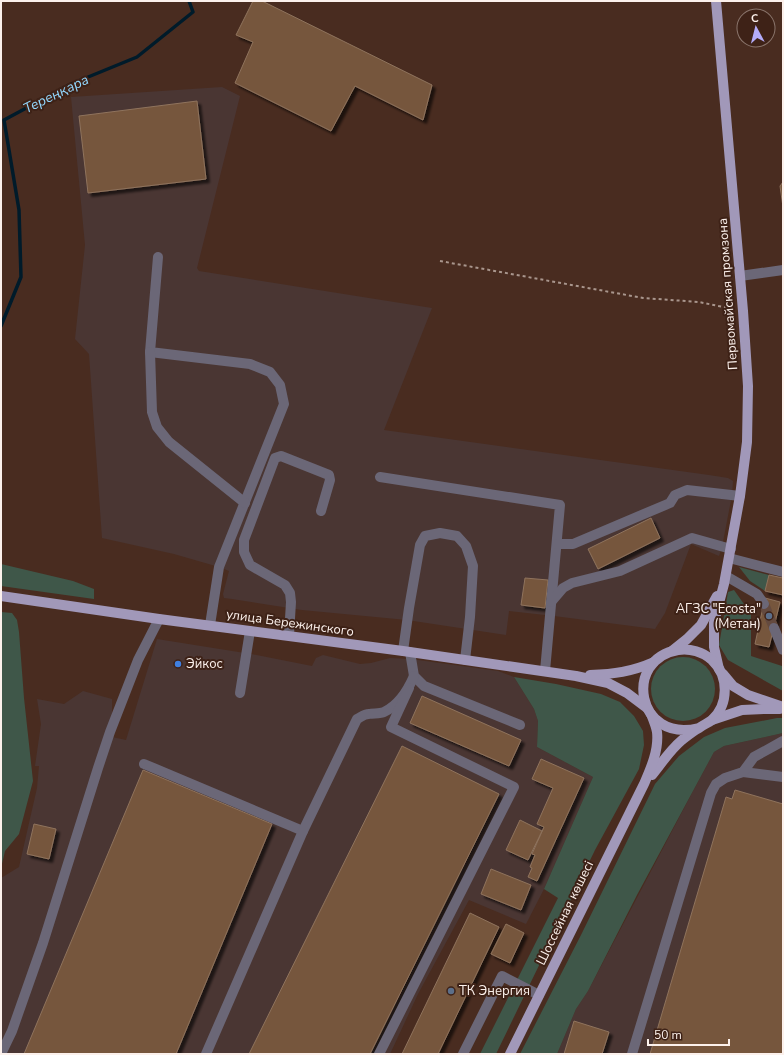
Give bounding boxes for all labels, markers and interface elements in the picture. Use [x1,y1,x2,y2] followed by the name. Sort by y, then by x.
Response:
[736,8,776,48] north arrow
[750,11,760,26] text: С
[20,70,92,118] water label: Тереңқара
[714,217,742,371] street label: Первомайская промзона
[676,600,761,633] place label: АГЗС "Ecosta" (Метан)
[225,605,355,641] street label: улица Бережинского
[764,611,774,621] marker: АГЗС "Ecosta" (Метан)
[186,655,223,673] place label: Эйкос
[173,659,183,669] marker: Эйкос
[532,858,598,968] street label: Шоссейная көшесі
[459,982,530,1000] place label: ТК Энергия
[446,986,456,996] marker: ТК Энергия
[648,1021,729,1047] scale bar
[654,1027,682,1043] text: 50 m

